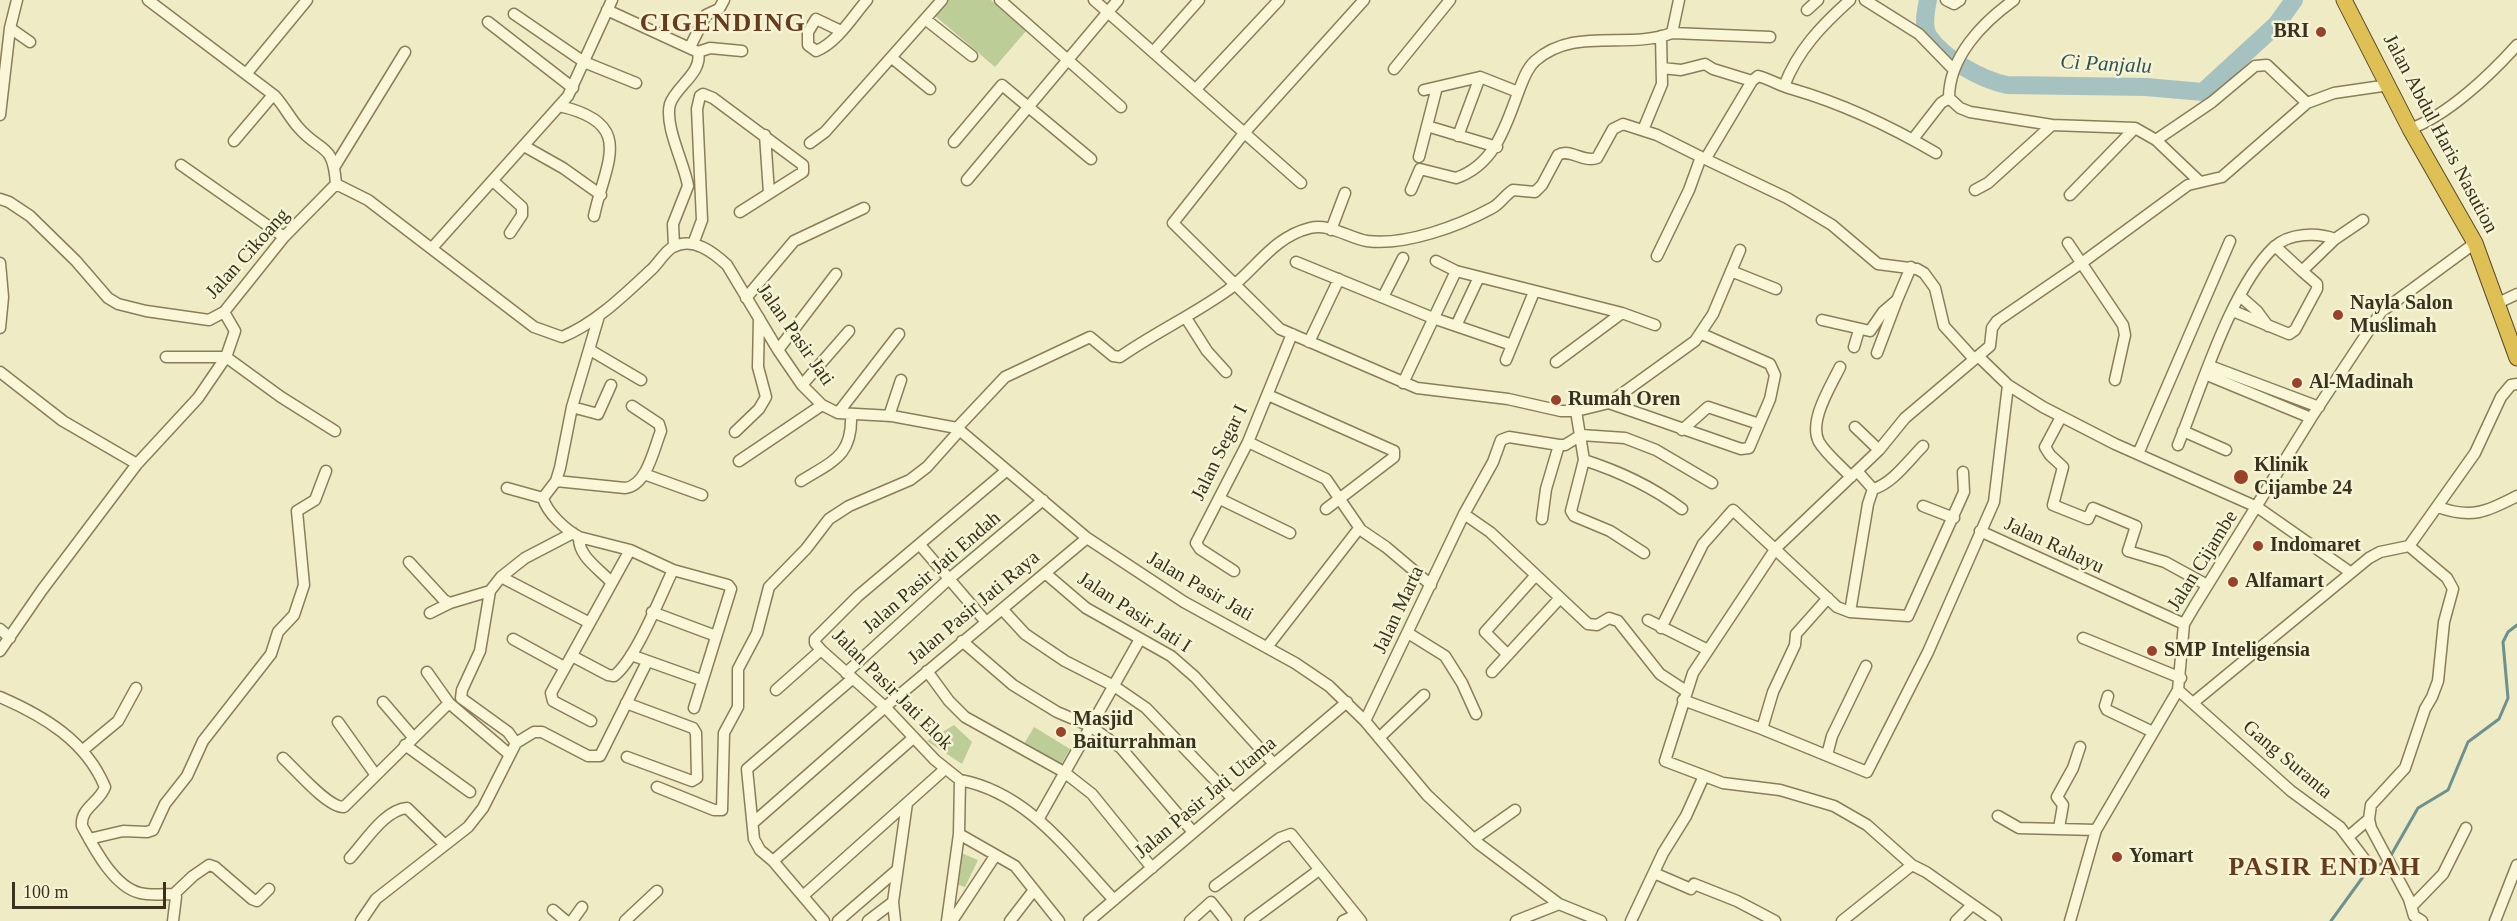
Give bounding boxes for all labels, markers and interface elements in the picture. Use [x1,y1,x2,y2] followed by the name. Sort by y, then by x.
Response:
[640,8,806,40] district label: CIGENDING
[2273,20,2309,44] place label: BRI
[2314,25,2328,39] marker: BRI
[2377,31,2503,237] street label: Jalan Abdul Haris Nasution
[2060,50,2152,80] water label: Ci Panjalu
[201,204,295,304] street label: Jalan Cikoang
[751,279,839,391] street label: Jalan Pasir Jati
[2350,292,2453,339] place label: Nayla Salon Muslimah
[2331,308,2345,322] marker: Nayla Salon Muslimah
[2309,371,2413,395] place label: Al-Madinah
[2290,376,2304,390] marker: Al-Madinah
[1568,388,1680,412] place label: Rumah Oren
[1549,393,1563,407] marker: Rumah Oren
[1187,401,1253,505] street label: Jalan Segar I
[2254,454,2352,501] place label: Klinik Cijambe 24
[2232,468,2250,486] marker: Klinik Cijambe 24
[2163,506,2243,616] street label: Jalan Cijambe
[858,507,1006,639] street label: Jalan Pasir Jati Endah
[2000,512,2108,580] street label: Jalan Rahayu
[2270,534,2361,558] place label: Indomaret
[2251,539,2265,553] marker: Indomaret
[903,546,1045,670] street label: Jalan Pasir Jati Raya
[1143,547,1257,627] street label: Jalan Pasir Jati
[1368,562,1430,658] street label: Jalan Marta
[1073,567,1195,659] street label: Jalan Pasir Jati I
[2245,570,2324,594] place label: Alfamart
[2226,575,2240,589] marker: Alfamart
[826,624,958,756] street label: Jalan Pasir Jati Elok
[2164,639,2310,663] place label: SMP Inteligensia
[2145,644,2159,658] marker: SMP Inteligensia
[1073,708,1196,755] place label: Masjid Baiturrahman
[2237,716,2337,804] street label: Gang Suranta
[1054,725,1068,739] marker: Masjid Baiturrahman
[1130,732,1282,864] street label: Jalan Pasir Jati Utama
[2129,845,2193,869] place label: Yomart
[2110,850,2124,864] marker: Yomart
[2229,852,2421,884] district label: PASIR ENDAH
[15,870,170,908] scale bar
[23,882,69,902] text: 100 m

